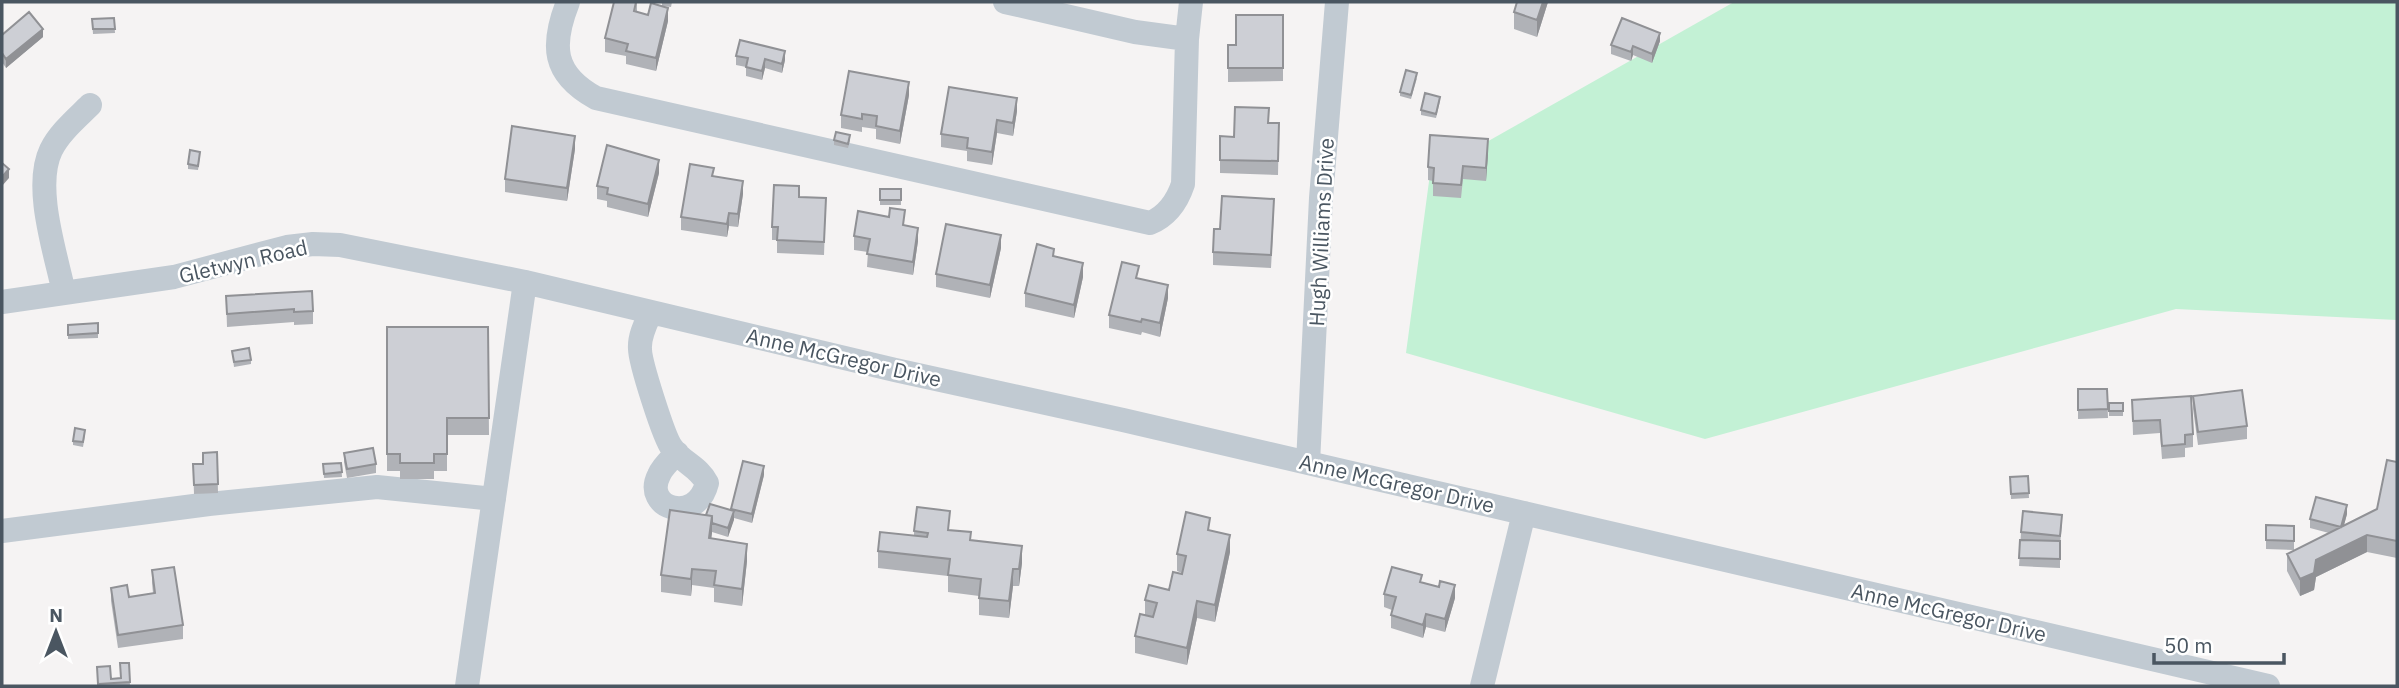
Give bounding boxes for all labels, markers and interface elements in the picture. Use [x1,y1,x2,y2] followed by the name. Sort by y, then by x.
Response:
[1302,137,1340,327] street label: Hugh Williams Drive
[176,233,310,289] street label: Gletwyn Road
[744,321,944,393] street label: Anne McGregor Drive
[1297,447,1497,519] street label: Anne McGregor Drive
[1849,576,2049,648] street label: Anne McGregor Drive
[21,597,91,667] north arrow
[49,603,63,627] text: N
[2154,622,2284,666] scale bar
[2164,631,2213,659] text: 50 m

